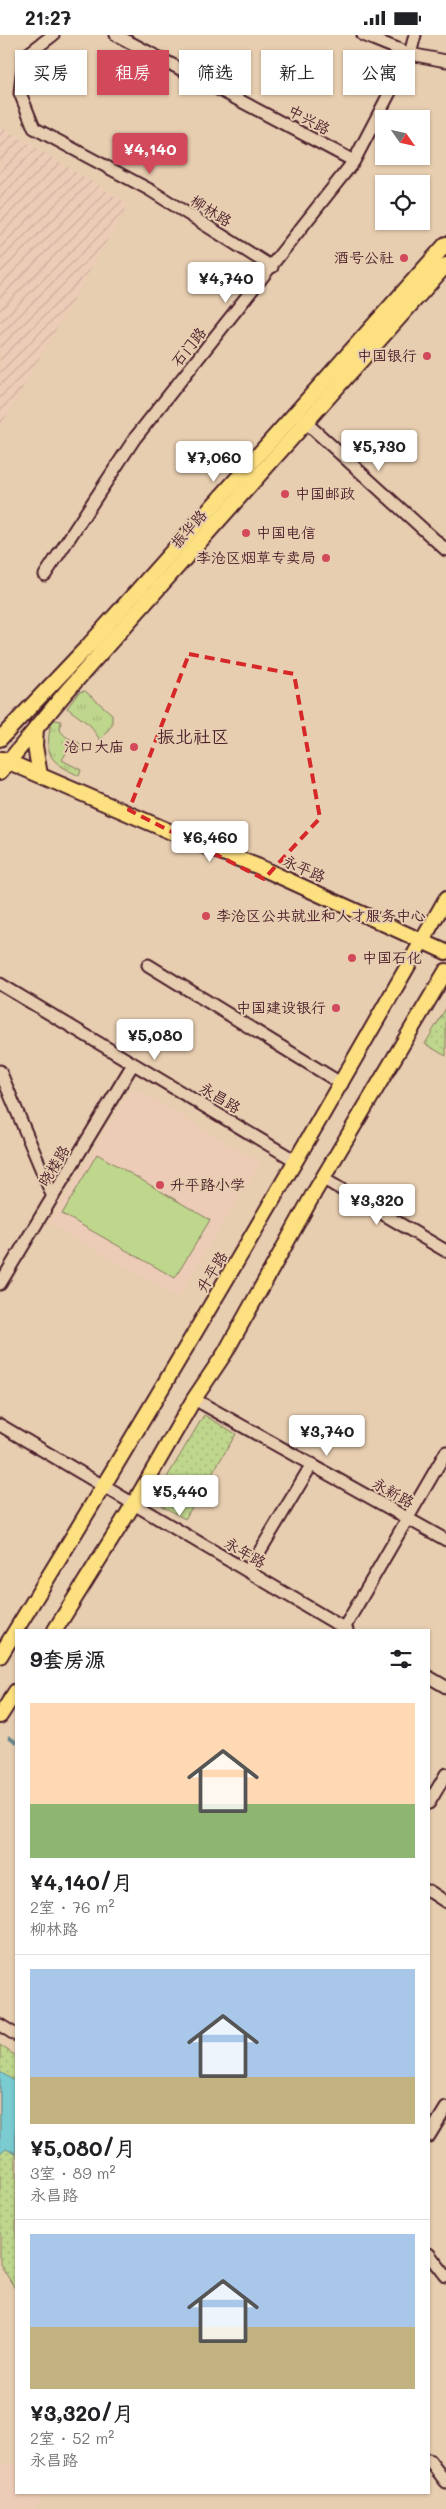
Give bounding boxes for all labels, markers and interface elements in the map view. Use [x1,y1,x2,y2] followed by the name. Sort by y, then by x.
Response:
[25,5,71,30] text: 21:27
[15,50,87,95] chip: 买房
[97,50,169,95] chip: 租房
[179,50,251,95] chip: 筛选
[261,50,333,95] chip: 新上
[343,50,415,95] chip: 公寓
[285,100,334,139] street label: 中兴路
[375,110,430,165] north arrow
[375,110,430,230] map controls
[109,133,191,175] pin: ¥4,140
[123,138,177,159] text: ¥4,140
[375,175,430,230] button: locate
[187,190,236,231] street label: 柳林路
[334,247,394,267] place label: 酒号公社
[398,252,410,264] marker: 酒号公社
[185,261,267,304] pin: ¥4,740
[199,267,253,288] text: ¥4,740
[166,323,210,370] street label: 石门路
[357,345,417,365] place label: 中国银行
[421,350,433,362] marker: 中国银行
[338,429,420,472] pin: ¥5,730
[352,435,406,456] text: ¥5,730
[173,441,255,483] pin: ¥7,060
[187,446,241,467] text: ¥7,060
[295,483,355,503] place label: 中国邮政
[279,488,291,500] marker: 中国邮政
[166,505,211,552] street label: 振华路
[256,522,316,542] place label: 中国电信
[240,527,252,539] marker: 中国电信
[196,547,316,567] place label: 李沧区烟草专卖局
[320,552,332,564] marker: 李沧区烟草专卖局
[157,724,229,748] district label: 振北社区
[64,736,124,756] place label: 沧口大庙
[128,741,140,753] marker: 沧口大庙
[169,821,251,863] pin: ¥6,460
[182,826,238,847] text: ¥6,460
[280,850,329,886] street label: 永平路
[216,905,426,925] place label: 李沧区公共就业和人才服务中心
[200,910,212,922] marker: 李沧区公共就业和人才服务中心
[362,947,422,967] place label: 中国石化
[346,952,358,964] marker: 中国石化
[236,997,326,1017] place label: 中国建设银行
[330,1002,342,1014] marker: 中国建设银行
[114,1019,196,1061] pin: ¥5,080
[127,1024,183,1045] text: ¥5,080
[196,1077,245,1117] street label: 永昌路
[33,1141,73,1190] street label: 晓楼路
[170,1174,245,1194] place label: 升平路小学
[154,1179,166,1191] marker: 升平路小学
[336,1183,418,1226] pin: ¥3,320
[350,1189,404,1210] text: ¥3,320
[191,1247,231,1296] street label: 升平路
[286,1415,368,1457] pin: ¥3,740
[300,1420,354,1441] text: ¥3,740
[369,1472,418,1512] street label: 永新路
[139,1475,221,1517] pin: ¥5,440
[152,1480,208,1501] text: ¥5,440
[221,1532,270,1572] street label: 永年路
[30,1645,106,1672] text: 9套房源
[387,1645,415,1673] icon: filters
[178,1736,268,1826] icon: home
[30,1868,133,1895] text: ¥4,140/月
[30,1896,115,1917] text: 2室 · 76 m²
[30,1918,78,1939] text: 柳林路
[178,2001,268,2091] icon: home
[30,2134,136,2161] text: ¥5,080/月
[30,2162,116,2183] text: 3室 · 89 m²
[30,2184,78,2205] text: 永昌路
[178,2266,268,2356] icon: home
[30,2399,134,2426] text: ¥3,320/月
[30,2427,114,2448] text: 2室 · 52 m²
[30,2449,78,2470] text: 永昌路

